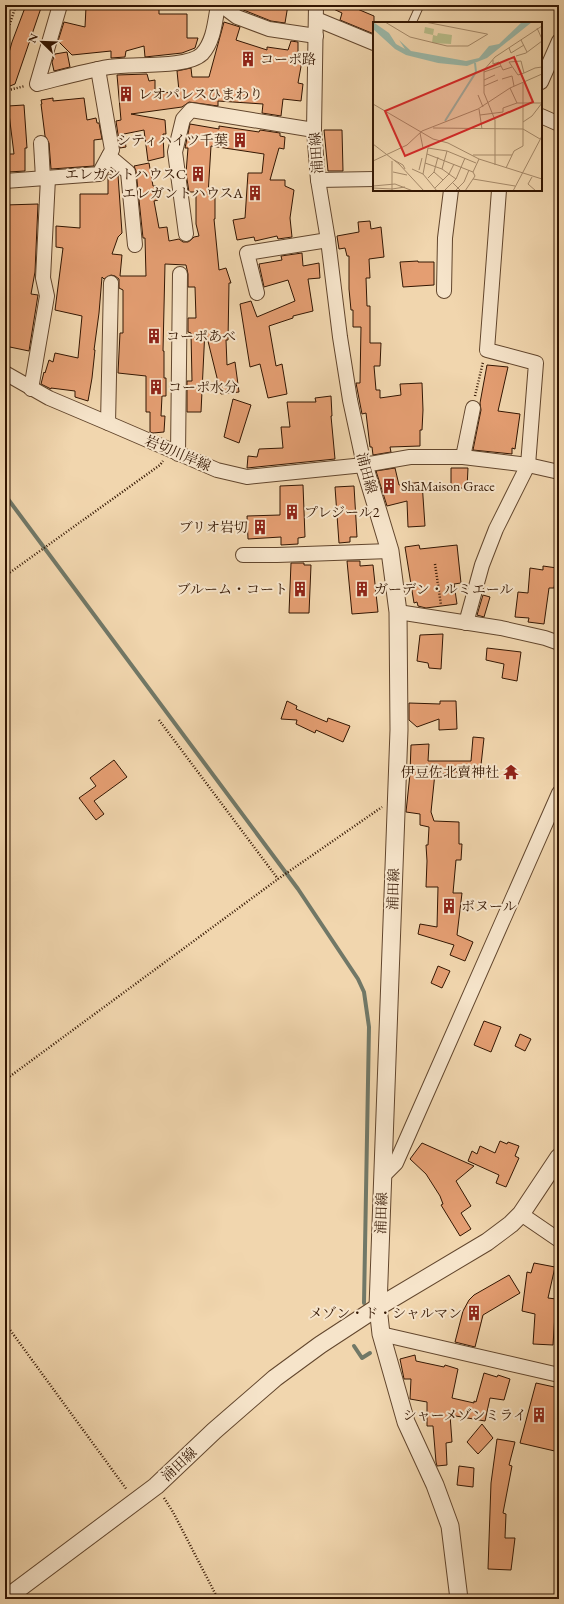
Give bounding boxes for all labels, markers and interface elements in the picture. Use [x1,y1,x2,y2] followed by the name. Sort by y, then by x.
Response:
[22,22,62,62] north arrow
[373,22,542,191] inset map
[25,31,41,45] text: N
[239,50,257,68] building icon: コーポ路
[260,50,316,68] place label: コーポ路
[117,85,135,103] building icon: レオパレスひまわり
[138,85,263,103] place label: レオパレスひまわり
[117,131,228,149] place label: シティハイツ千葉
[231,131,249,149] building icon: シティハイツ千葉
[306,131,326,175] street label: 浦田線
[65,165,186,183] place label: エレガントハウスC
[189,165,207,183] building icon: エレガントハウスC
[122,184,243,202] place label: エレガントハウスA
[246,184,264,202] building icon: エレガントハウスA
[145,327,163,345] building icon: コーポあべ
[166,327,236,345] place label: コーポあべ
[147,378,165,396] building icon: コーポ水分
[168,378,238,396] place label: コーポ水分
[142,431,214,475] street label: 岩切川岸線
[353,450,381,496] street label: 浦田線
[380,477,398,495] building icon: ShaMaison Grace
[401,477,495,495] place label: ShaMaison Grace
[283,503,301,521] building icon: プレジール2
[304,503,380,521] place label: プレジール2
[179,518,248,536] place label: ブリオ岩切
[251,518,269,536] building icon: ブリオ岩切
[177,580,288,598] place label: ブルーム・コート
[291,580,309,598] building icon: ブルーム・コート
[353,580,371,598] building icon: ガーデン・ルミエール
[374,580,513,598] place label: ガーデン・ルミエール
[401,763,499,781] place label: 伊豆佐北賣神社
[502,763,520,781] temple icon: 伊豆佐北賣神社
[383,868,403,910] street label: 浦田線
[440,897,458,915] building icon: ボヌール
[461,897,517,915] place label: ボヌール
[371,1192,391,1234] street label: 浦田線
[309,1304,462,1322] place label: メゾン・ド・シャルマン
[465,1304,483,1322] building icon: メゾン・ド・シャルマン
[403,1406,527,1424] place label: シャーメゾンミライ
[530,1406,548,1424] building icon: シャーメゾンミライ
[158,1443,200,1485] street label: 浦田線

